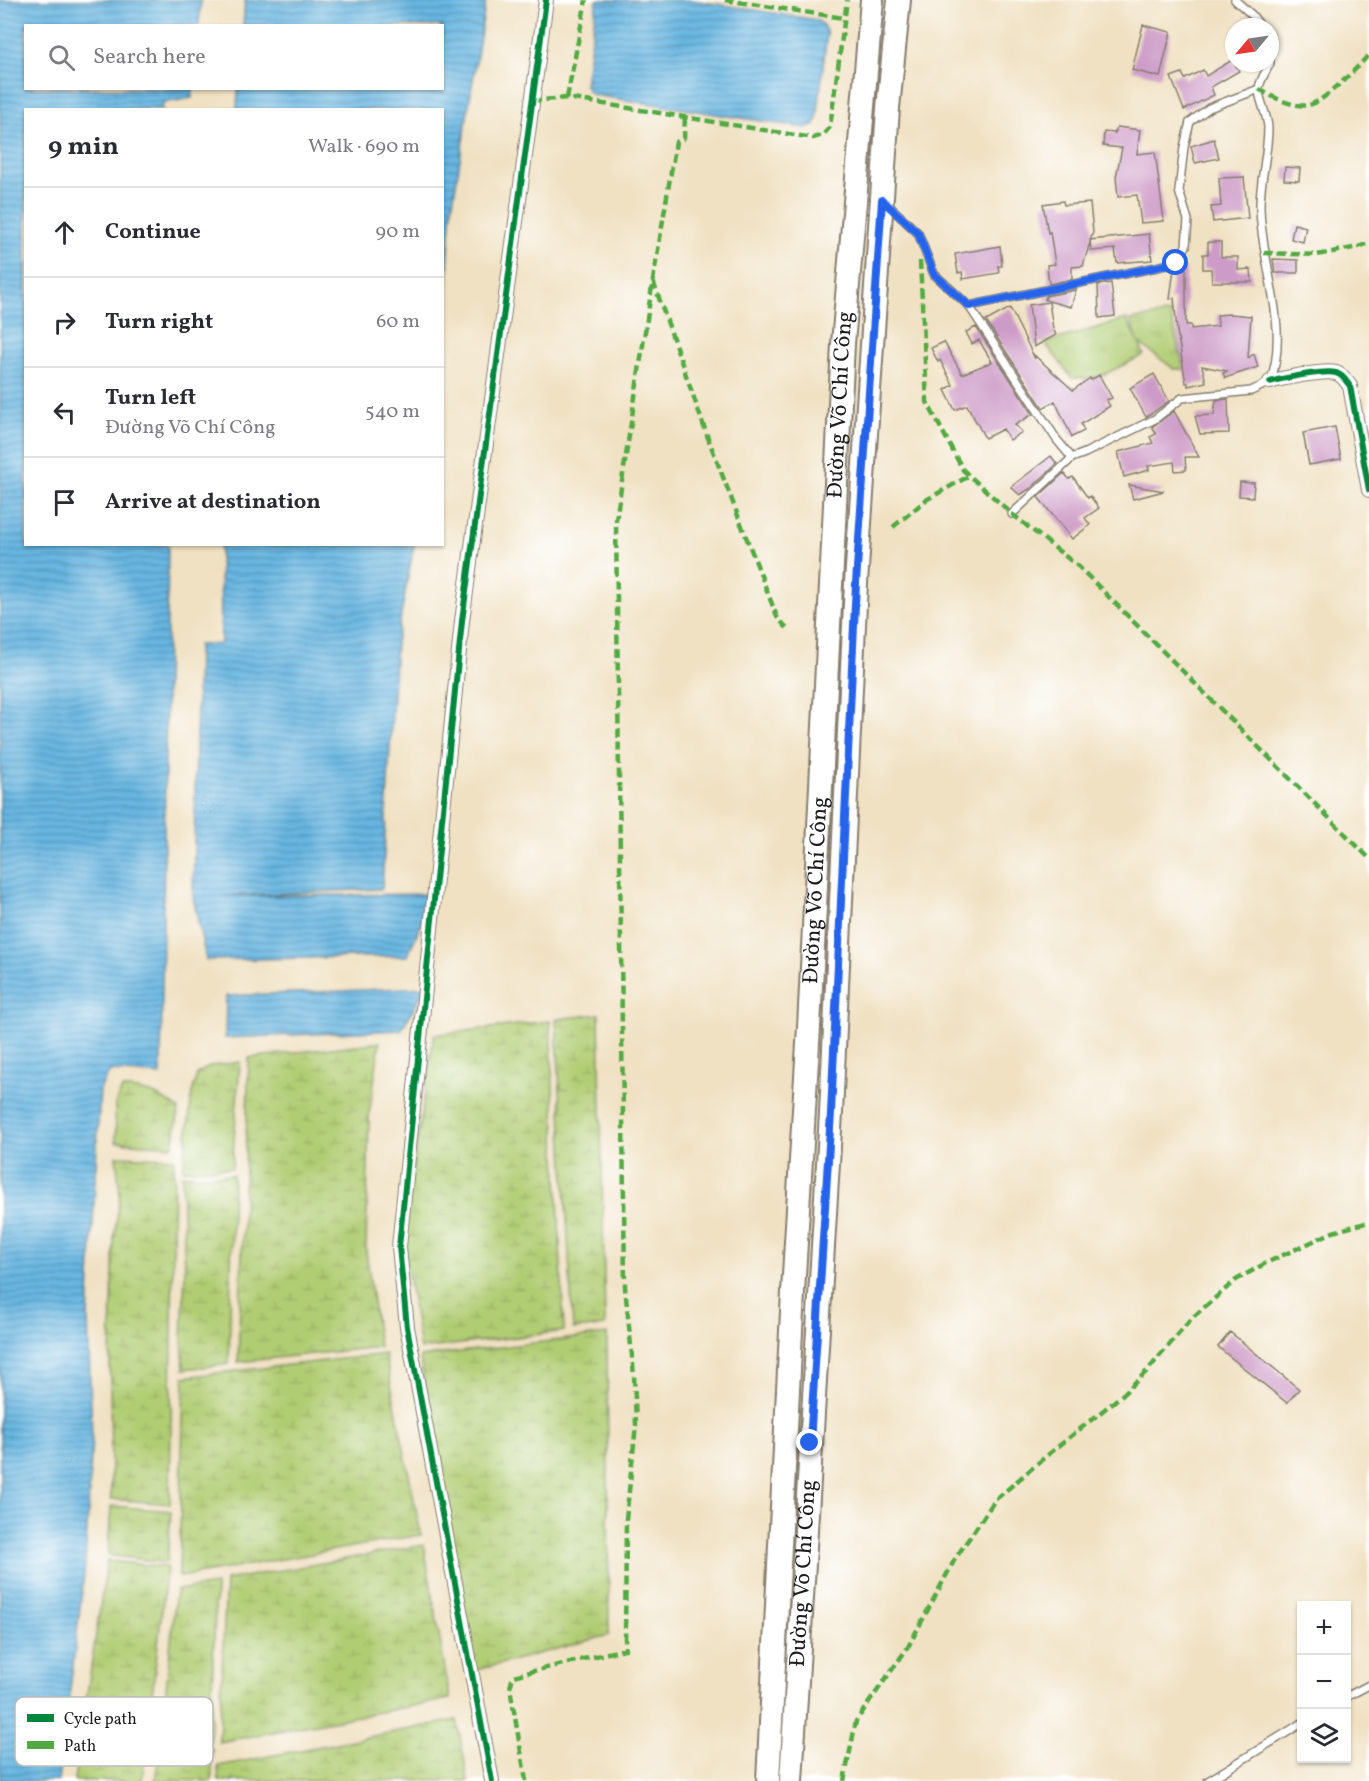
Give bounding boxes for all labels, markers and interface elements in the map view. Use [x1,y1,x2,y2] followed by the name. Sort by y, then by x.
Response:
[1225,18,1279,72] north arrow
[24,24,444,90] search box
[45,41,78,74] icon: search
[93,42,206,73] text: Search here
[48,129,119,165] text: 9 min
[308,133,420,161] text: Walk · 690 m
[48,216,81,249] icon: ahead
[105,217,201,248] text: Continue
[376,218,420,246] text: 90 m
[1162,249,1188,275] route start
[48,306,81,339] icon: right
[105,307,213,338] text: Turn right
[376,308,420,336] text: 60 m
[820,310,861,499] street label: Đường Võ Chí Công
[105,383,196,414] text: Turn left
[48,396,81,429] icon: left
[365,398,420,426] text: 540 m
[105,414,275,442] text: Đường Võ Chí Công
[48,486,81,519] icon: arrive
[105,487,321,518] text: Arrive at destination
[796,796,836,985] street label: Đường Võ Chí Công
[796,1429,822,1455] route end
[782,1479,825,1668] street label: Đường Võ Chí Công
[1297,1601,1351,1763] map controls
[1297,1601,1351,1655] button: +
[1297,1655,1351,1709] button: −
[15,1697,213,1766] legend
[64,1709,137,1731] text: Cycle path
[1297,1709,1351,1763] button: layers
[64,1736,96,1758] text: Path

